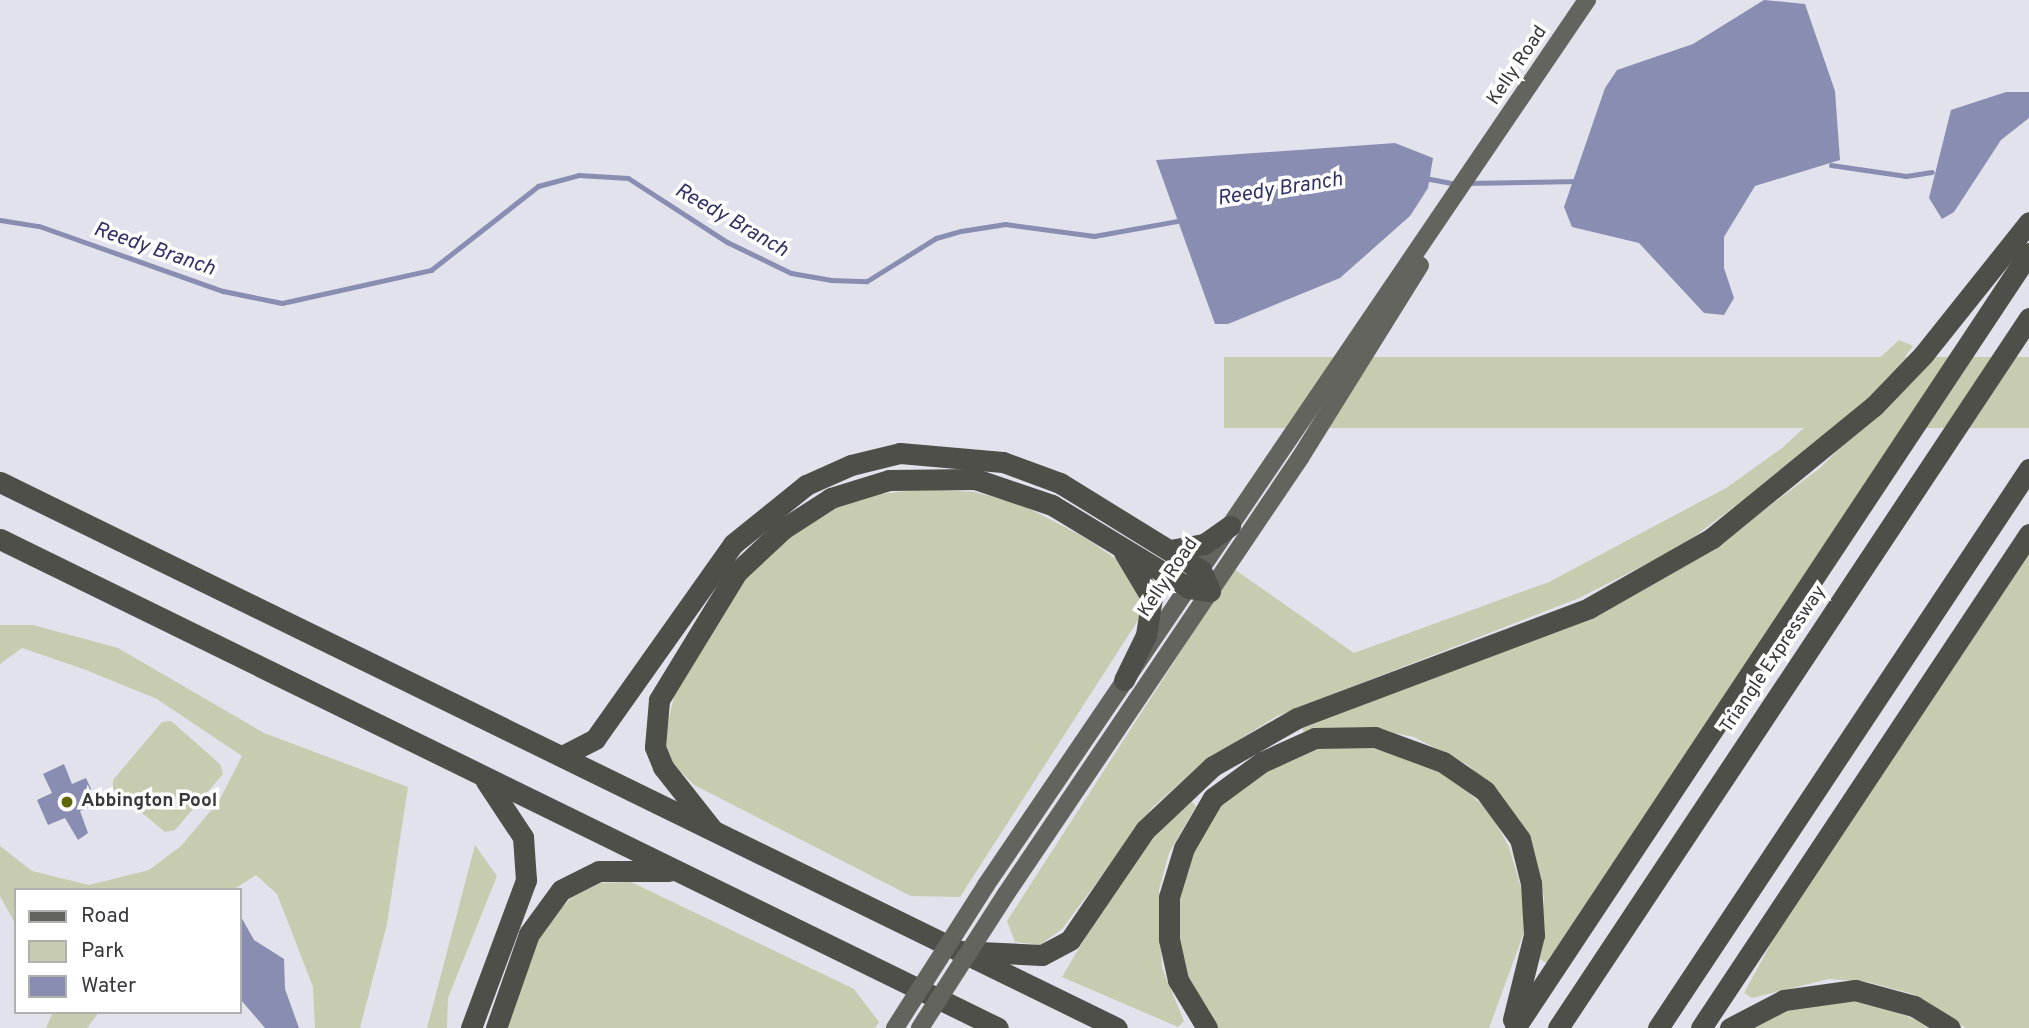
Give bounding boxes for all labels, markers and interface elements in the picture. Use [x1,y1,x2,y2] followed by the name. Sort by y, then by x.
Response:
[1483,22,1553,110] street label: Kelly Road
[1216,168,1344,212] water label: Reedy Branch
[670,178,792,264] water label: Reedy Branch
[90,217,218,283] water label: Reedy Branch
[1134,534,1204,622] street label: Kelly Road
[1716,582,1832,738] street label: Triangle Expressway
[81,791,217,813] place label: Abbington Pool
[59,794,75,810] marker: Abbington Pool
[14,888,242,1014] legend
[81,903,130,930] text: Road
[81,938,124,965] text: Park
[81,973,136,1000] text: Water

